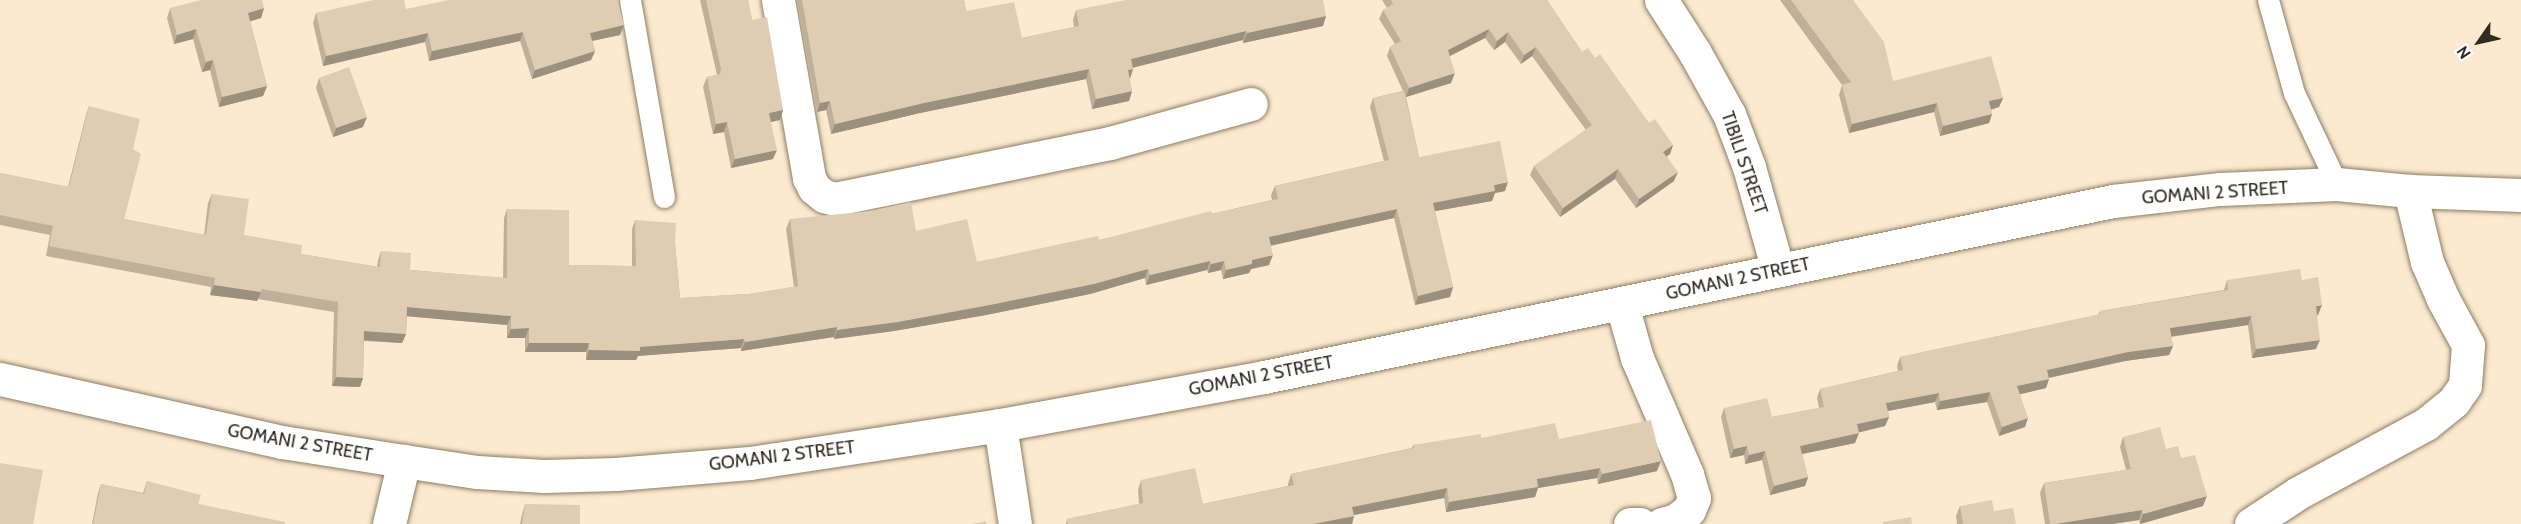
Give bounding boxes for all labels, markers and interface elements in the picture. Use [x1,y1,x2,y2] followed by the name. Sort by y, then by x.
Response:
[2449,12,2509,72] north arrow
[2453,42,2475,62] text: N
[1716,109,1772,217] street label: TIBILI STREET
[2141,177,2289,209] street label: GOMANI 2 STREET
[1664,253,1812,305] street label: GOMANI 2 STREET
[1187,351,1335,401] street label: GOMANI 2 STREET
[226,420,374,466] street label: GOMANI 2 STREET
[708,436,856,476] street label: GOMANI 2 STREET

